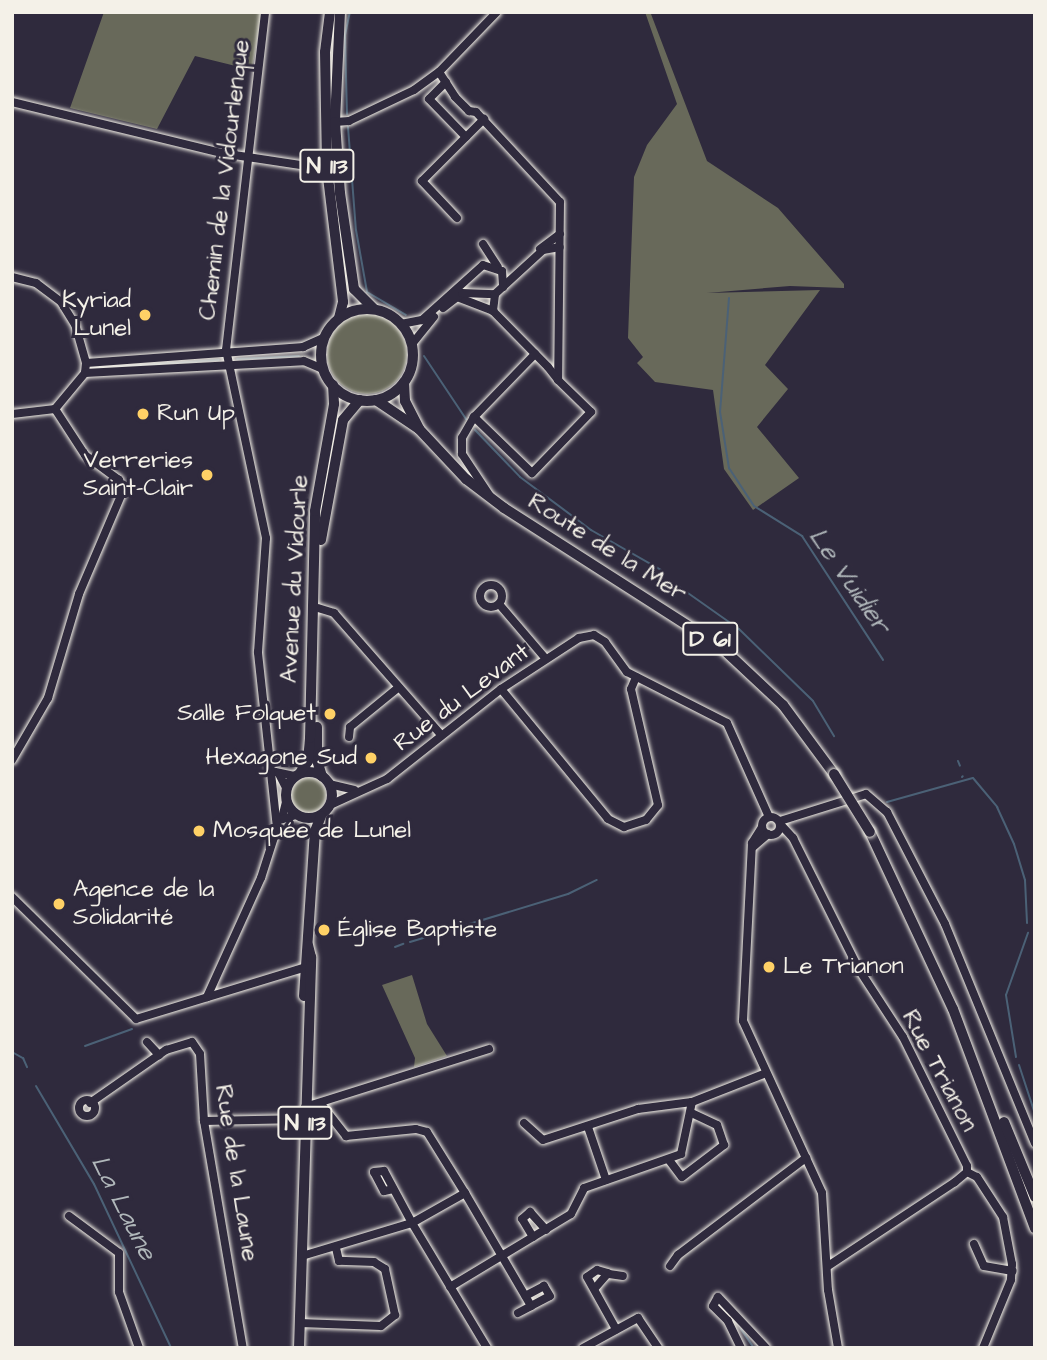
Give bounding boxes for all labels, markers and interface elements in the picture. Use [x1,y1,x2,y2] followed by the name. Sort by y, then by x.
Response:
[193,38,257,322] street label: Chemin de la Vidourlenque
[299,146,355,186] road number: N 113
[62,287,131,343] place label: Kyriad Lunel
[137,307,153,323] marker: Kyriad Lunel
[157,400,235,428] place label: Run Up
[135,406,151,422] marker: Run Up
[83,447,193,503] place label: Verreries Saint-Clair
[199,467,215,483] marker: Verreries Saint-Clair
[275,474,315,684] street label: Avenue du Vidourle
[522,488,692,608] street label: Route de la Mer
[801,522,897,640] water label: Le Vuidier
[682,620,738,659] road number: D 61
[389,638,535,758] street label: Rue du Levant
[177,700,316,728] place label: Salle Folquet
[322,706,338,722] marker: Salle Folquet
[206,744,357,772] place label: Hexagone Sud
[363,750,379,766] marker: Hexagone Sud
[213,817,411,845] place label: Mosquée de Lunel
[191,823,207,839] marker: Mosquée de Lunel
[73,876,214,932] place label: Agence de la Solidarité
[51,896,67,912] marker: Agence de la Solidarité
[338,916,497,944] place label: Église Baptiste
[316,922,332,938] marker: Église Baptiste
[783,953,904,981] place label: Le Trianon
[761,959,777,975] marker: Le Trianon
[895,1005,983,1137] street label: Rue Trianon
[208,1083,264,1263] street label: Rue de la Laune
[277,1104,333,1142] road number: N 113
[83,1151,163,1265] water label: La Laune

